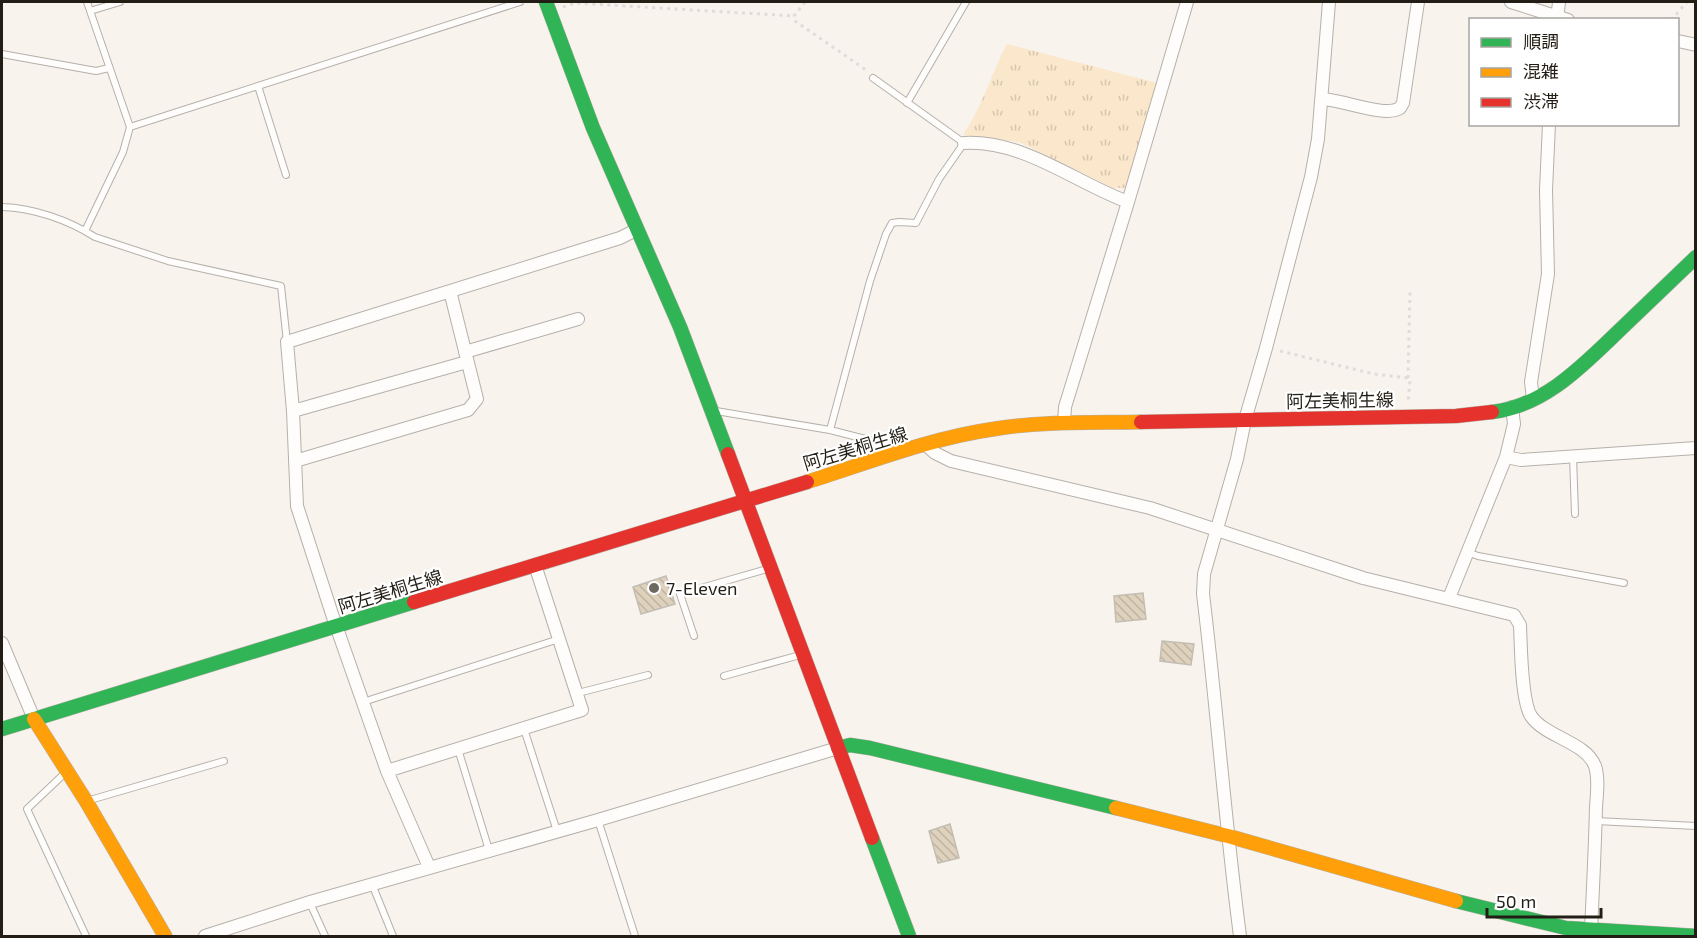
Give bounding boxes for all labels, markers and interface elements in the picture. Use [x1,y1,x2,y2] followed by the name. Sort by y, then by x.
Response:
[1469,18,1679,126] legend
[1523,30,1559,52] text: 順調
[1523,60,1559,82] text: 混雑
[1523,90,1559,112] text: 渋滞
[1286,388,1394,412] street label: 阿左美桐生線
[800,422,910,474] street label: 阿左美桐生線
[335,565,445,617] street label: 阿左美桐生線
[666,577,738,599] place label: 7-Eleven
[647,581,661,595] marker: 7-Eleven
[1487,881,1601,919] scale bar
[1496,890,1536,912] text: 50 m

